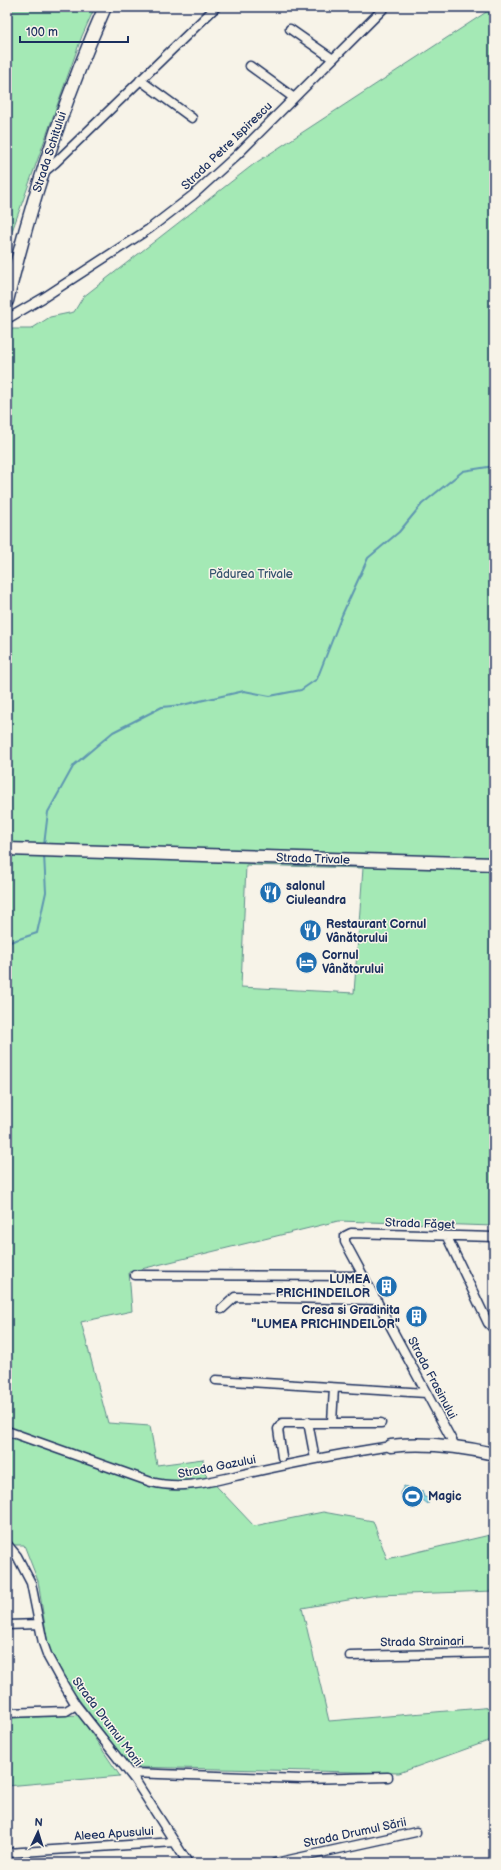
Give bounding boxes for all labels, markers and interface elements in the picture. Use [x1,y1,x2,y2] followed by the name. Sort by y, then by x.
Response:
[20,18,128,44] scale bar
[26,25,58,40] text: 100 m
[178,99,276,193] street label: Strada Petre Ispirescu
[30,110,70,194] street label: Strada Schitului
[209,567,293,582] park label: Pădurea Trivale
[276,850,350,868] street label: Strada Trivale
[286,879,346,908] place label: salonul Ciuleandra
[257,880,283,906] restaurant icon: salonul Ciuleandra
[326,917,426,946] place label: Restaurant Cornul Vânătorului
[297,918,323,944] restaurant icon: Restaurant Cornul Vânătorului
[322,948,384,977] place label: Cornul Vânătorului
[294,949,320,975] hotel icon: Cornul Vânătorului
[385,1215,456,1233] street label: Strada Făget
[276,1272,371,1301] place label: LUMEA PRICHINDEILOR
[373,1273,399,1299] building icon: LUMEA PRICHINDEILOR
[251,1303,400,1332] place label: Cresa si Gradinita "LUMEA PRICHINDEILOR"
[403,1304,429,1330] building icon: Cresa si Gradinita "LUMEA PRICHINDEILOR"
[404,1334,460,1422] street label: Strada Frasinului
[177,1452,257,1482] street label: Strada Gazului
[399,1483,425,1509] sports icon: Magic
[428,1489,462,1504] place label: Magic
[380,1634,464,1650] street label: Strada Strainari
[68,1674,146,1770] street label: Strada Drumul Morii
[18,1812,58,1852] north arrow
[302,1815,408,1851] street label: Strada Drumul Sării
[34,1816,43,1829] text: N
[74,1824,155,1844] street label: Aleea Apusului

